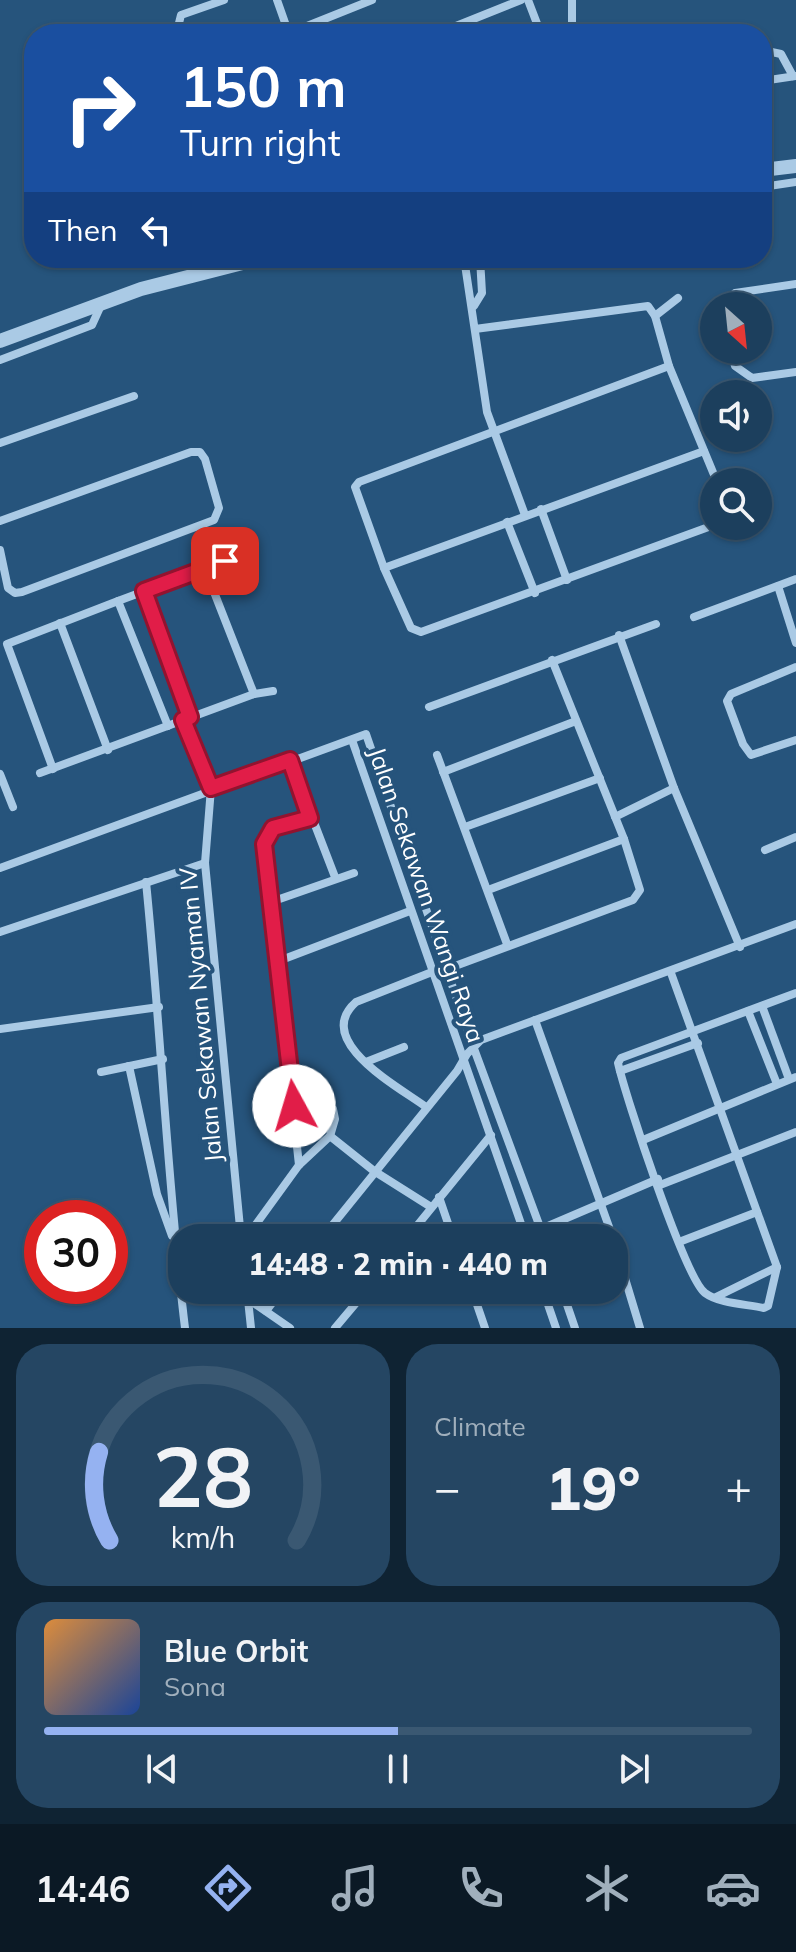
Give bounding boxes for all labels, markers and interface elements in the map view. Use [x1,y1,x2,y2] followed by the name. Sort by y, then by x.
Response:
[180,51,347,121] text: 150 m
[48,56,152,160] icon: right
[180,120,341,165] text: Turn right
[134,208,178,252] icon: left
[48,211,118,249] text: Then
[700,292,772,364] north arrow
[700,292,772,540] map controls
[700,380,772,452] button: sound
[700,468,772,540] button: search
[191,527,259,595] pin
[203,539,247,583] icon: arrive
[362,743,492,1046] street label: Jalan Sekawan Wangi Raya
[172,866,228,1164] street label: Jalan Sekawan Nyaman IV
[252,1064,336,1148] position arrow
[24,1200,128,1304] speed limit sign: 30
[248,1245,548,1283] text: 14:48 · 2 min · 440 m
[434,1410,526,1443] text: Climate
[153,1423,253,1528] text: 28
[545,1450,641,1525] text: 19°
[434,1460,460,1515] text: −
[726,1460,752,1515] text: +
[171,1519,235,1555] text: km/h
[164,1632,308,1670] text: Blue Orbit
[164,1670,226,1703] text: Sona
[140,1747,184,1791] icon: previous
[376,1747,420,1791] icon: pause
[612,1747,656,1791] icon: next
[200,1860,256,1916] icon: directions
[327,1860,383,1916] icon: music
[453,1860,509,1916] icon: phone
[579,1860,635,1916] icon: climate
[705,1860,761,1916] icon: car
[35,1866,130,1911] text: 14:46

